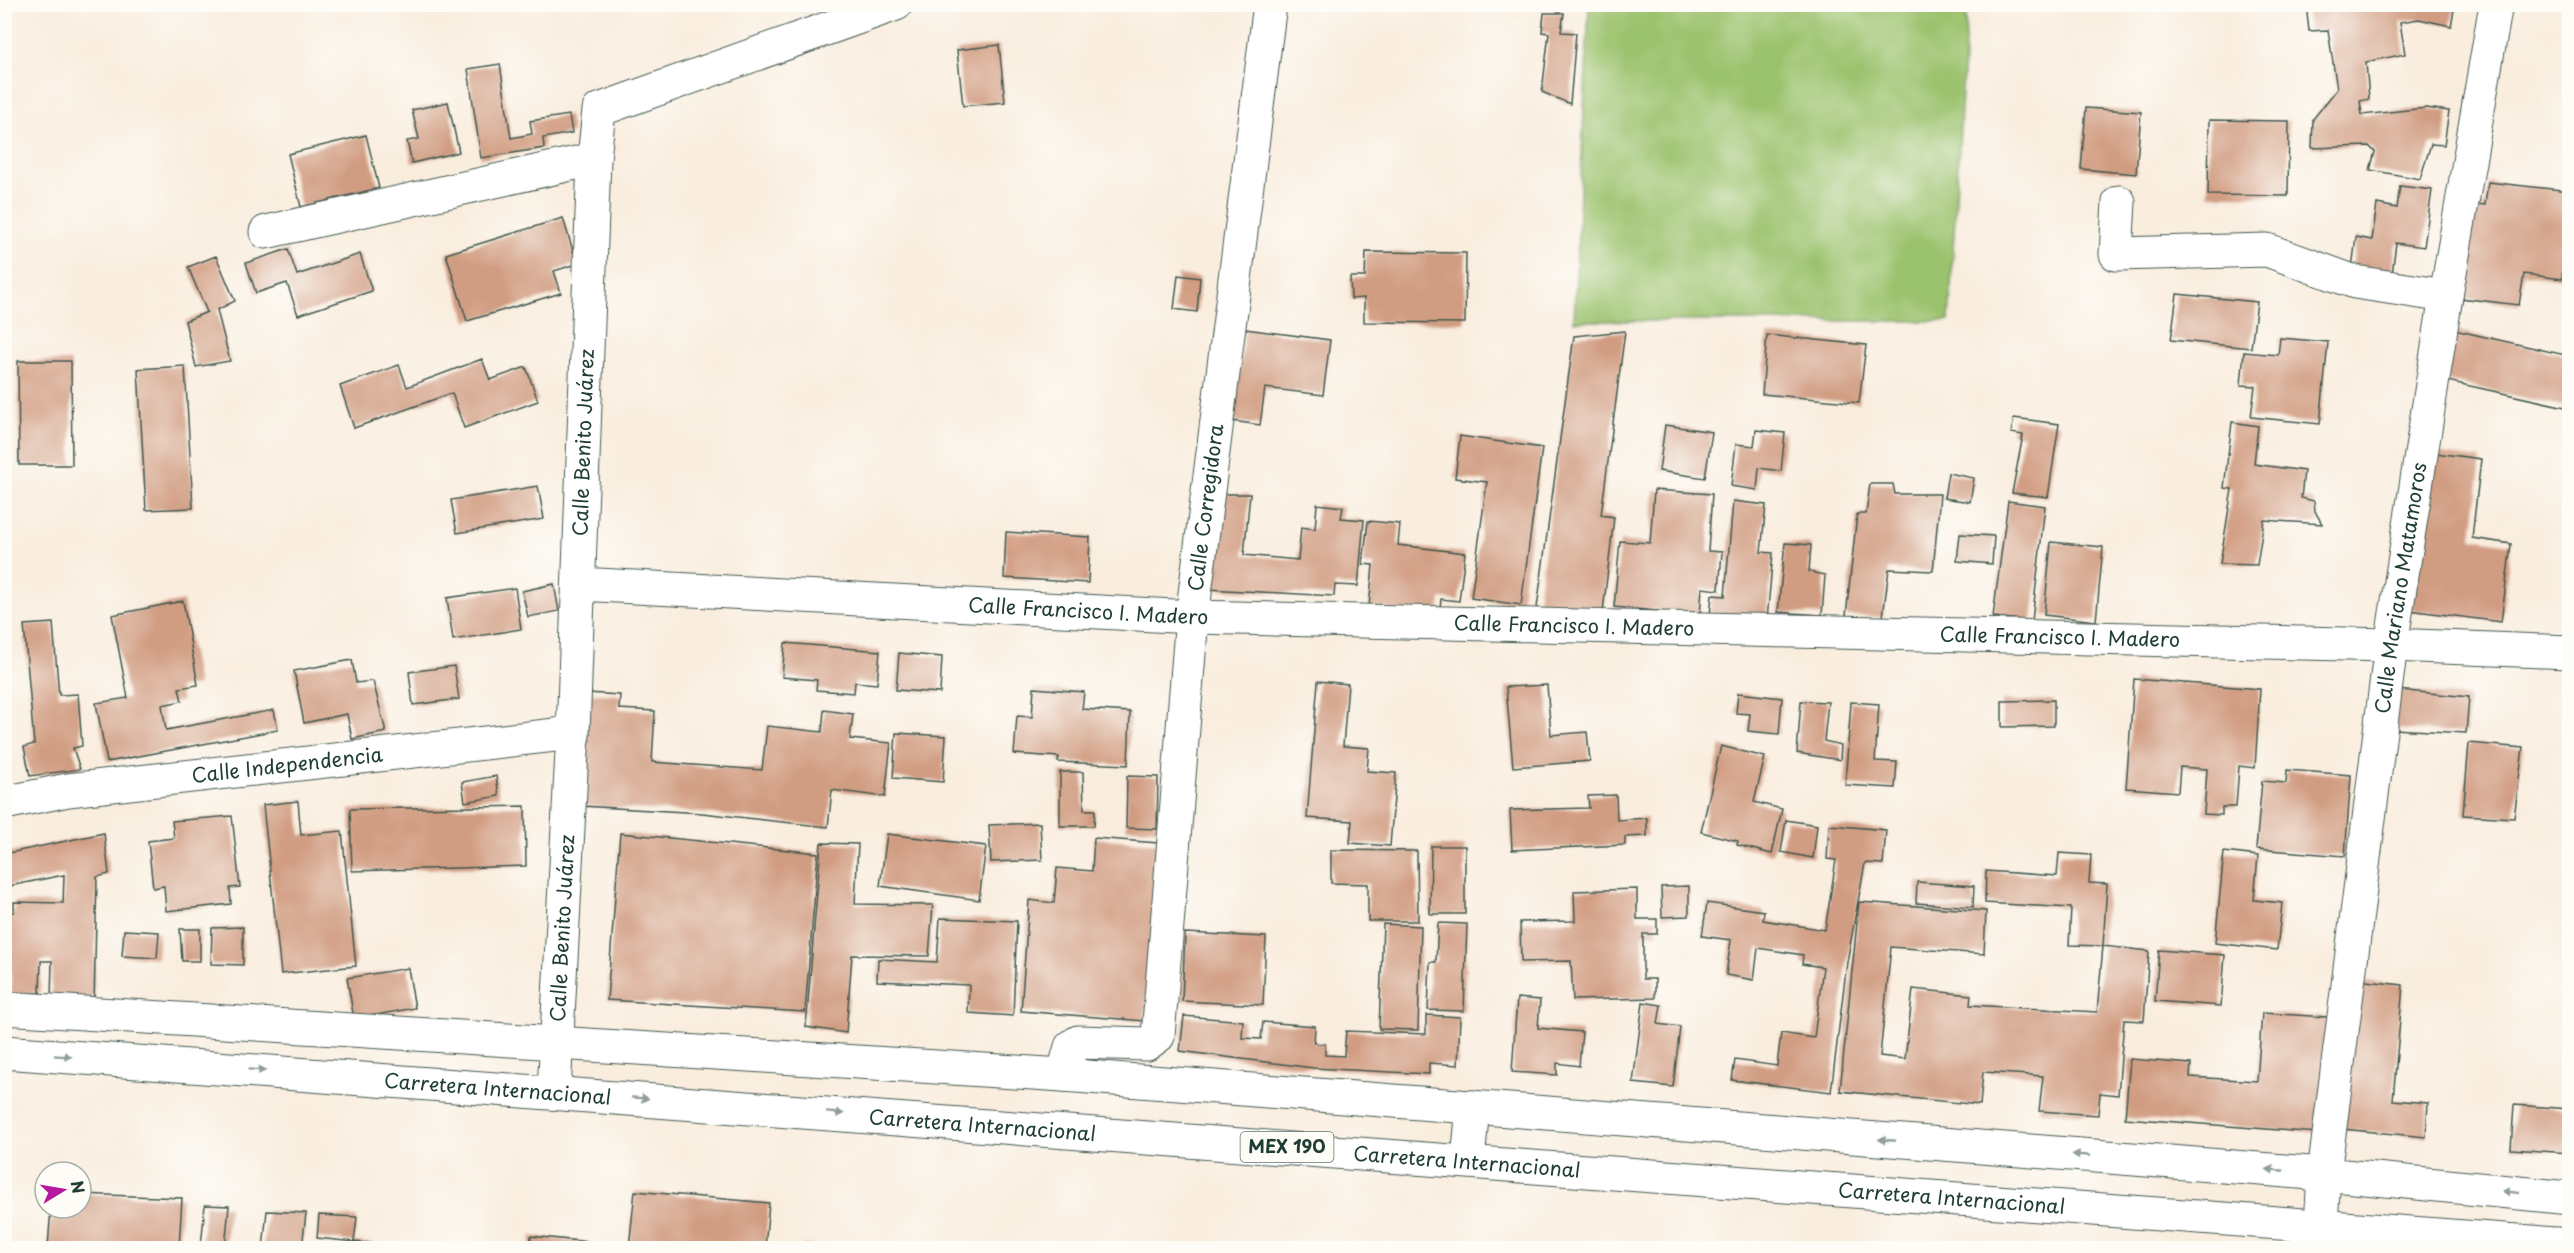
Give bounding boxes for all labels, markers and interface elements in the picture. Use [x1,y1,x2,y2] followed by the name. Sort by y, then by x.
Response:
[564,349,601,537] street label: Calle Benito Juárez
[1179,421,1231,593] street label: Calle Corregidora
[2366,460,2434,715] street label: Calle Mariano Matamoros
[967,589,1209,631] street label: Calle Francisco I. Madero
[1453,607,1695,643] street label: Calle Francisco I. Madero
[1939,618,2180,654] street label: Calle Francisco I. Madero
[190,738,385,790] street label: Calle Independencia
[542,834,582,1023] street label: Calle Benito Juárez
[53,1051,72,1061] one-way arrow
[248,1065,267,1075] one-way arrow
[383,1065,612,1112] street label: Carretera Internacional
[631,1093,650,1103] one-way arrow
[868,1101,1097,1148] street label: Carretera Internacional
[825,1108,844,1118] one-way arrow
[1240,1132,1334,1162] road number: MEX 190
[1877,1135,1896,1144] one-way arrow
[1352,1138,1582,1185] street label: Carretera Internacional
[2071,1150,2090,1160] one-way arrow
[33,1160,93,1220] north arrow
[2266,1165,2285,1175] one-way arrow
[1837,1174,2066,1221] street label: Carretera Internacional
[66,1178,92,1195] text: N
[2502,1187,2521,1197] one-way arrow

